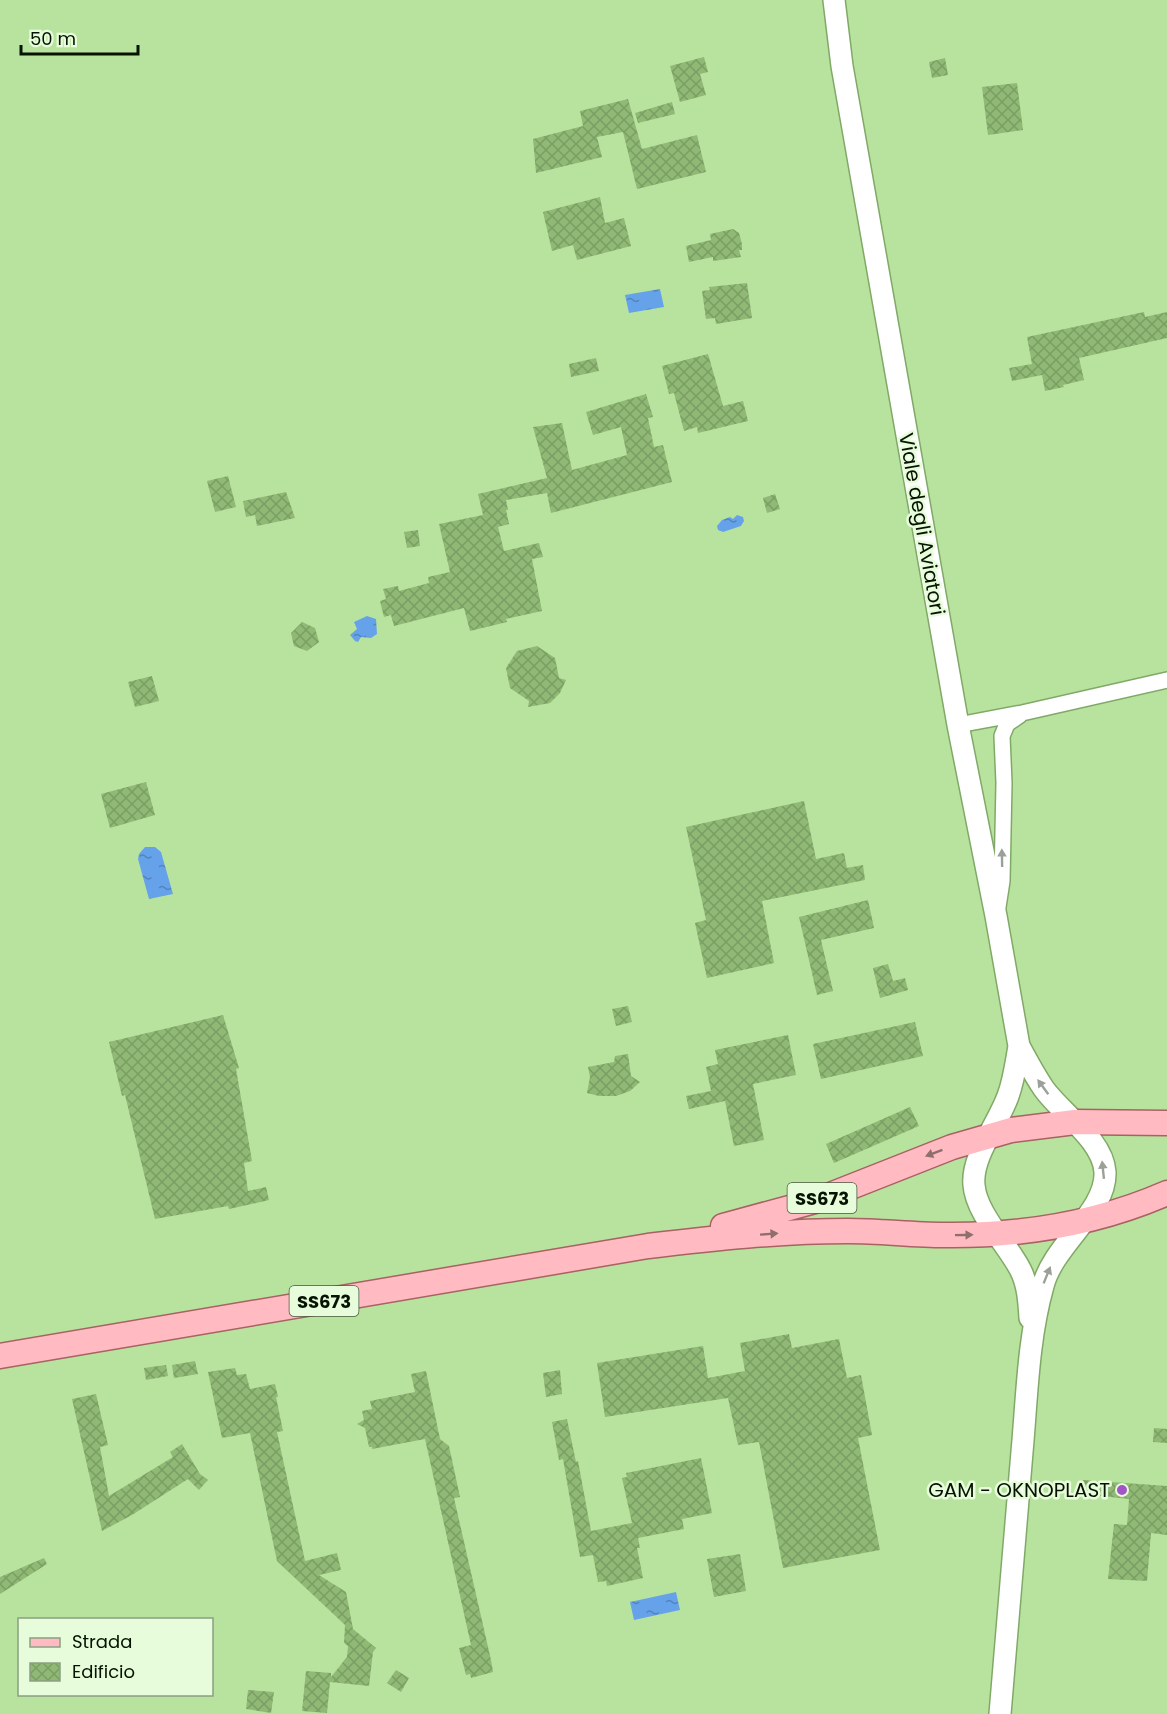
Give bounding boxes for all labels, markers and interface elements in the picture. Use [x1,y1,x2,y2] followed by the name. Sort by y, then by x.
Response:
[21,18,138,56] scale bar
[30,26,76,51] text: 50 m
[892,431,952,617] street label: Viale degli Aviatori
[997,849,1006,868] one-way arrow
[1038,1080,1050,1095] one-way arrow
[925,1149,943,1159] one-way arrow
[1098,1161,1108,1180] one-way arrow
[788,1183,856,1213] road number: SS673
[760,1229,779,1238] one-way arrow
[954,1230,973,1240] one-way arrow
[1043,1266,1052,1284] one-way arrow
[290,1286,358,1316] road number: SS673
[928,1476,1110,1504] place label: GAM - OKNOPLAST
[1115,1483,1129,1497] marker: GAM - OKNOPLAST
[18,1618,213,1696] legend
[72,1629,132,1654] text: Strada
[72,1659,135,1684] text: Edificio

